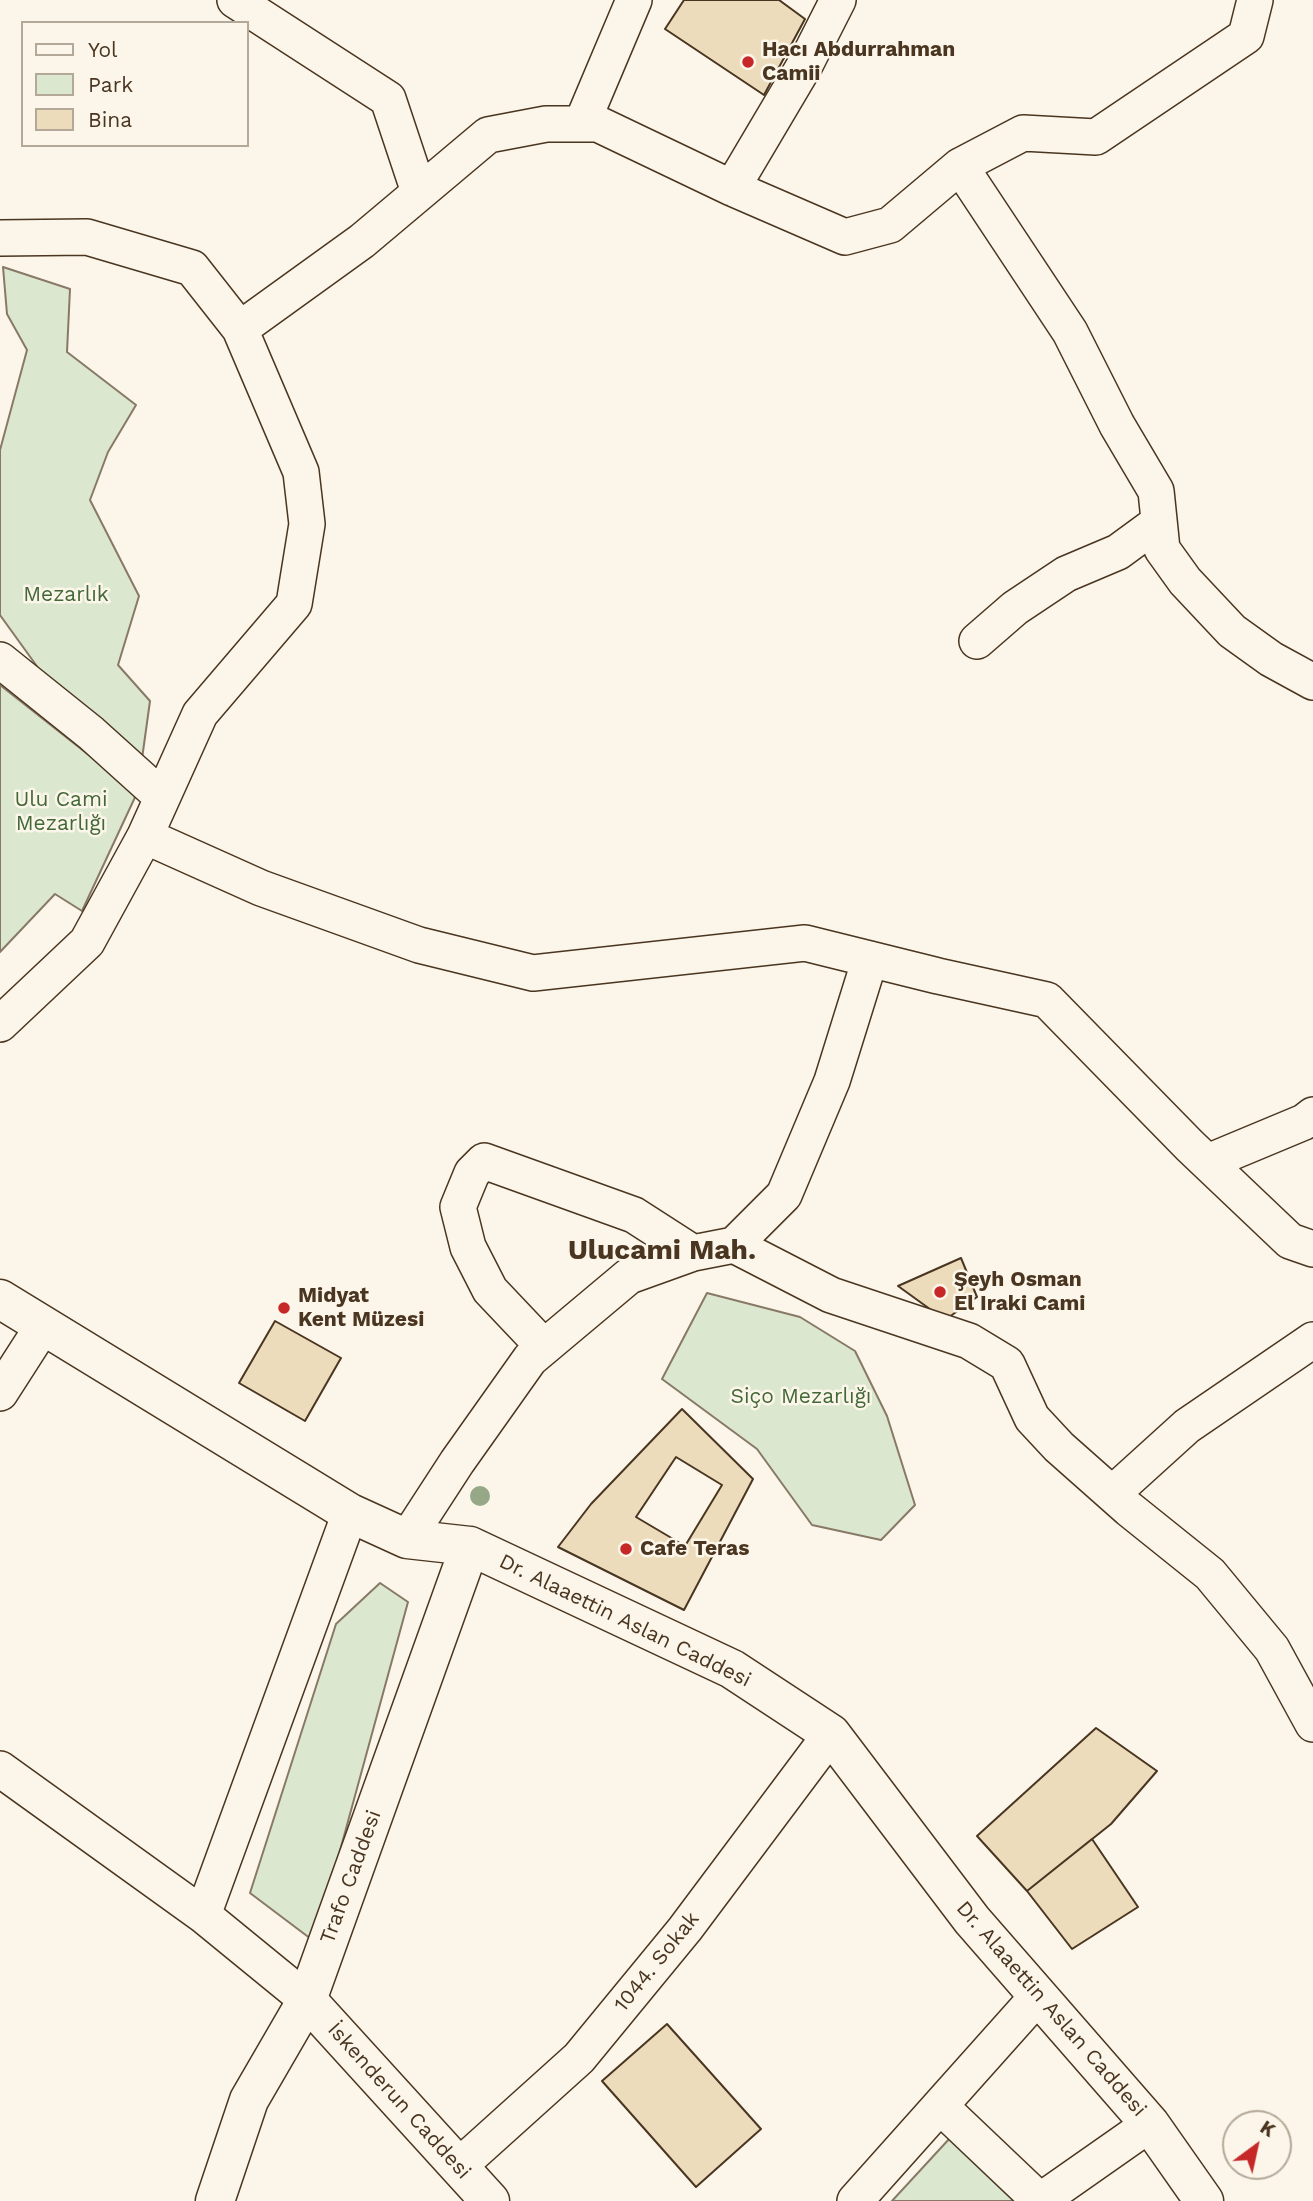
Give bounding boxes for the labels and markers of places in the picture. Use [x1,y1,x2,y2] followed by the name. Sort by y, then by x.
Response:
[762,37,955,87] place label: Hacı Abdurrahman Camii
[740,54,756,70] marker: Hacı Abdurrahman Camii
[954,1267,1085,1317] place label: Şeyh Osman El Iraki Cami
[298,1283,424,1333] place label: Midyat Kent Müzesi
[932,1284,948,1300] marker: Şeyh Osman El Iraki Cami
[276,1300,292,1316] marker: Midyat Kent Müzesi
[640,1536,749,1562] place label: Cafe Teras
[618,1541,634,1557] marker: Cafe Teras

